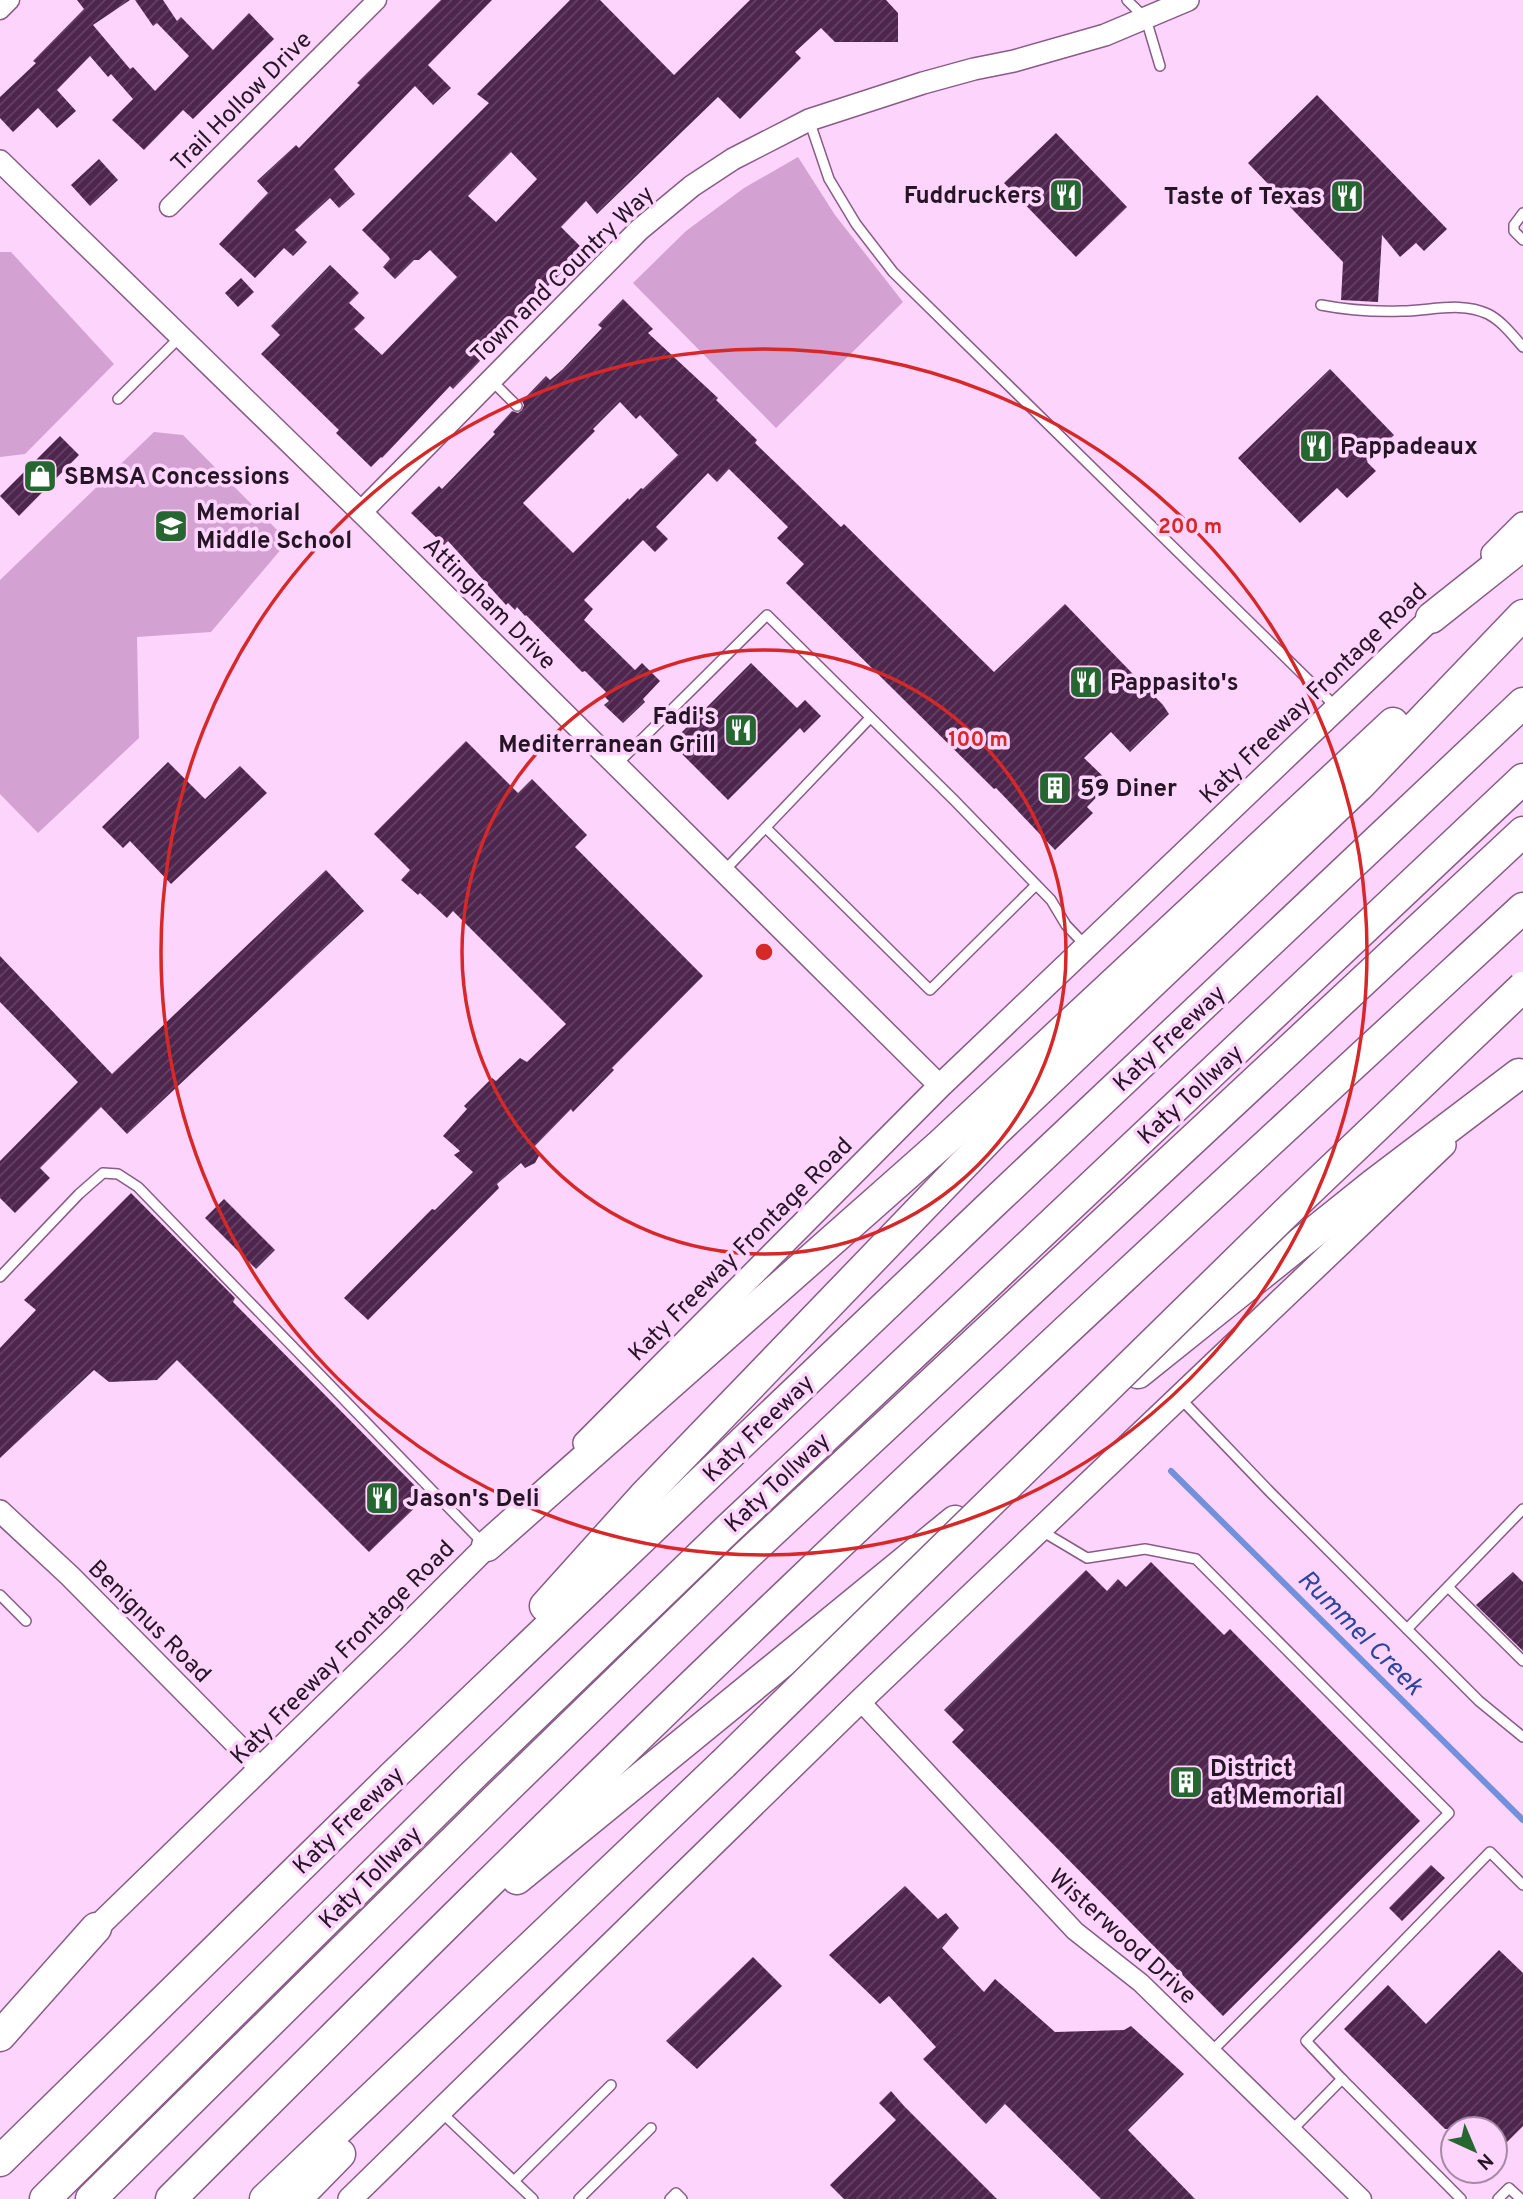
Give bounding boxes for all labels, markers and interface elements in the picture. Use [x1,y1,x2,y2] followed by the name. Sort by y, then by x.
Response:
[166,26,319,179] street label: Trail Hollow Drive
[1047,176,1085,214] restaurant icon: Fuddruckers
[1328,177,1366,215] restaurant icon: Taste of Texas
[465,180,661,371] street label: Town and Country Way
[904,182,1042,212] place label: Fuddruckers
[1164,183,1322,213] place label: Taste of Texas
[1297,427,1335,465] restaurant icon: Pappadeaux
[1340,433,1478,463] place label: Pappadeaux
[21,457,59,495] shop icon: SBMSA Concessions
[64,463,290,493] place label: SBMSA Concessions
[196,499,352,557] place label: Memorial Middle School
[152,507,190,545] school or university icon: Memorial Middle School
[1158,514,1222,541] text: 200 m
[416,532,561,677] street label: Attingham Drive
[1194,578,1435,811] street label: Katy Freeway Frontage Road
[1067,663,1105,701] restaurant icon: Pappasito's
[1110,669,1239,699] place label: Pappasito's
[498,703,716,761] place label: Fadi's Mediterranean Grill
[722,711,760,749] restaurant icon: Fadi's Mediterranean Grill
[948,727,1008,754] text: 100 m
[1036,769,1074,807] building icon: 59 Diner
[1080,775,1177,805] place label: 59 Diner
[752,940,776,964] centre of rings
[1108,980,1233,1099] street label: Katy Freeway
[1132,1039,1251,1152] street label: Katy Tollway
[623,1132,860,1369] street label: Katy Freeway Frontage Road
[697,1369,821,1490] street label: Katy Freeway
[719,1427,838,1540] street label: Katy Tollway
[363,1479,401,1517] restaurant icon: Jason's Deli
[406,1485,539,1515] place label: Jason's Deli
[225,1535,462,1772] street label: Katy Freeway Frontage Road
[81,1555,216,1690] street label: Benignus Road
[1289,1564,1430,1704] water label: Rummel Creek
[1210,1755,1343,1813] place label: District at Memorial
[287,1761,411,1882] street label: Katy Freeway
[1167,1763,1205,1801] building icon: District at Memorial
[314,1821,429,1936] street label: Katy Tollway
[1041,1863,1202,2012] street label: Wisterwood Drive
[1439,2115,1509,2185] north arrow
[1471,2147,1498,2174] text: N

